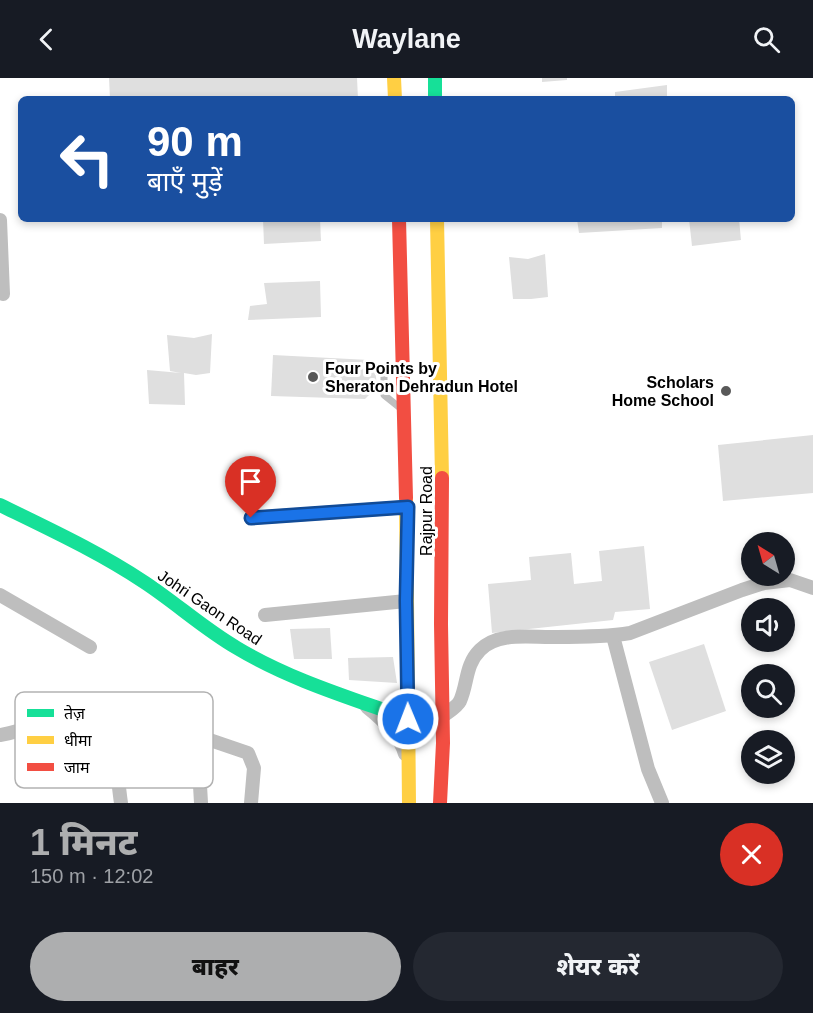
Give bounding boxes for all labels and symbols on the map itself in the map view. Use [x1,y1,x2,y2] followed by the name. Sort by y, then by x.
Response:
[325,360,518,395] place label: Four Points by Sheraton Dehradun Hotel
[306,370,320,384] marker: Four Points by Sheraton Dehradun Hotel
[612,374,714,409] place label: Scholars Home School
[719,384,733,398] marker: Scholars Home School
[225,456,276,518] pin
[418,466,435,556] street label: Rajpur Road
[741,532,795,586] north arrow
[155,567,265,648] street label: Johri Gaon Road
[376,687,440,751] position arrow
[15,692,213,788] legend
[64,704,86,722] text: तेज़
[64,732,93,749] text: धीमा
[64,759,90,776] text: जाम

